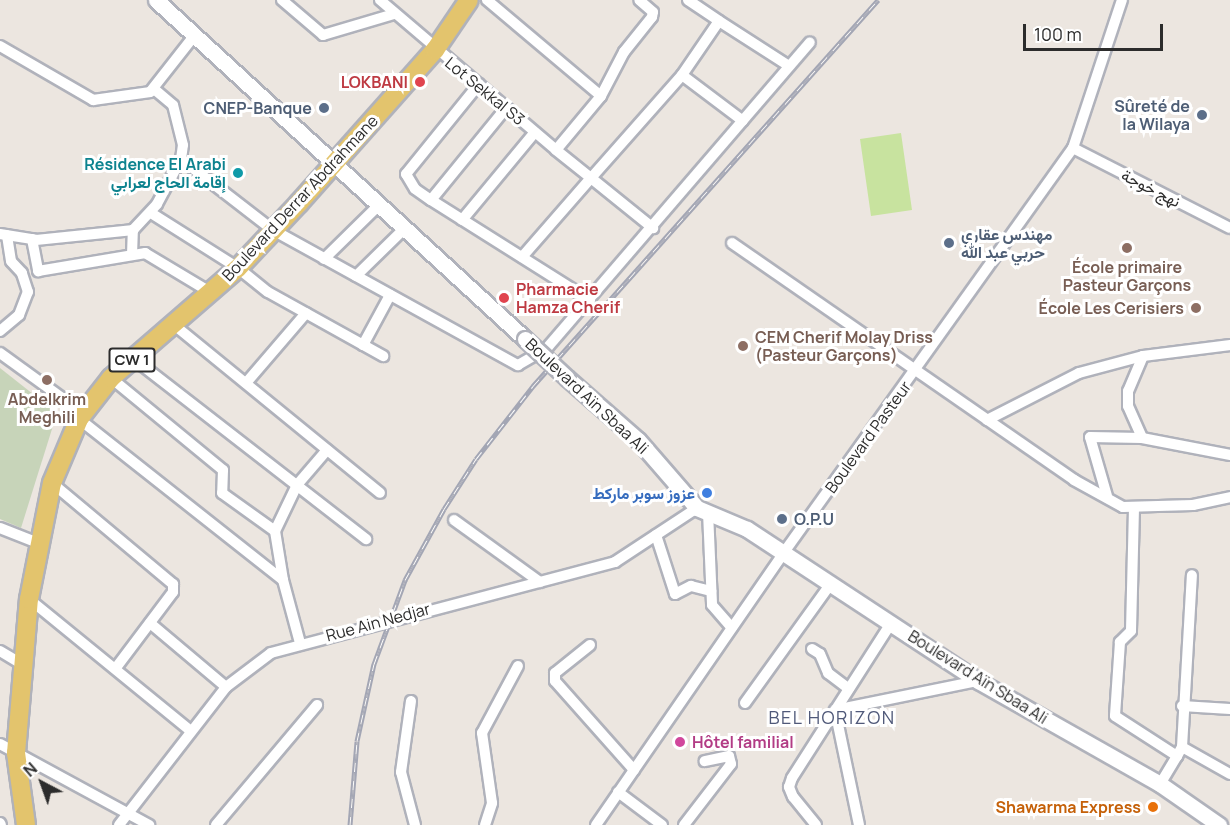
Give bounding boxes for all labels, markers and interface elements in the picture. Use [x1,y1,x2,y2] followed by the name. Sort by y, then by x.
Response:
[1026,12,1166,50] scale bar
[1034,22,1082,46] text: 100 m
[441,53,529,129] street label: Lot Sekkal S3
[341,72,408,92] place label: LOKBANI
[413,75,427,89] marker: LOKBANI
[1114,96,1190,134] place label: Sûreté de la Wilaya
[204,98,312,118] place label: CNEP-Banque
[317,101,331,115] marker: CNEP-Banque
[1195,108,1209,122] marker: Sûreté de la Wilaya
[218,111,382,285] street label: Boulevard Derrar Abdrahmane
[84,154,226,192] place label: Résidence El Arabi إقامة الحاج لعرابي
[1118,165,1184,211] street label: نهج خوجة
[231,166,245,180] marker: Résidence El Arabi إقامة الحاج لعرابي
[961,224,1052,262] place label: مهندس عقاري حربي عبد الله
[942,236,956,250] marker: مهندس عقاري حربي عبد الله
[1120,241,1134,255] marker: École primaire Pasteur Garçons
[1063,257,1191,295] place label: École primaire Pasteur Garçons
[516,279,620,317] place label: Pharmacie Hamza Cherif
[497,291,511,305] marker: Pharmacie Hamza Cherif
[1039,298,1184,318] place label: École Les Cerisiers
[1189,301,1203,315] marker: École Les Cerisiers
[755,327,933,365] place label: CEM Cherif Molay Driss (Pasteur Garçons)
[522,334,652,458] street label: Boulevard Aïn Sbaa Ali
[736,339,750,353] marker: CEM Cherif Molay Driss (Pasteur Garçons)
[108,348,156,372] road number: CW 1
[40,373,54,387] marker: Abdelkrim Meghili
[821,377,915,497] street label: Boulevard Pasteur
[8,389,86,427] place label: Abdelkrim Meghili
[593,483,695,503] place label: عزوز سوبر ماركط
[700,486,714,500] marker: عزوز سوبر ماركط
[794,509,834,529] place label: O.P.U
[775,512,789,526] marker: O.P.U
[324,599,432,645] street label: Rue Ain Nedjar
[905,626,1051,728] street label: Boulevard Aïn Sbaa Ali
[768,706,896,728] district label: BEL HORIZON
[692,732,794,752] place label: Hôtel familial
[673,735,687,749] marker: Hôtel familial
[12,753,72,813] north arrow
[19,757,42,781] text: N
[996,797,1141,817] place label: Shawarma Express
[1146,800,1160,814] marker: Shawarma Express

